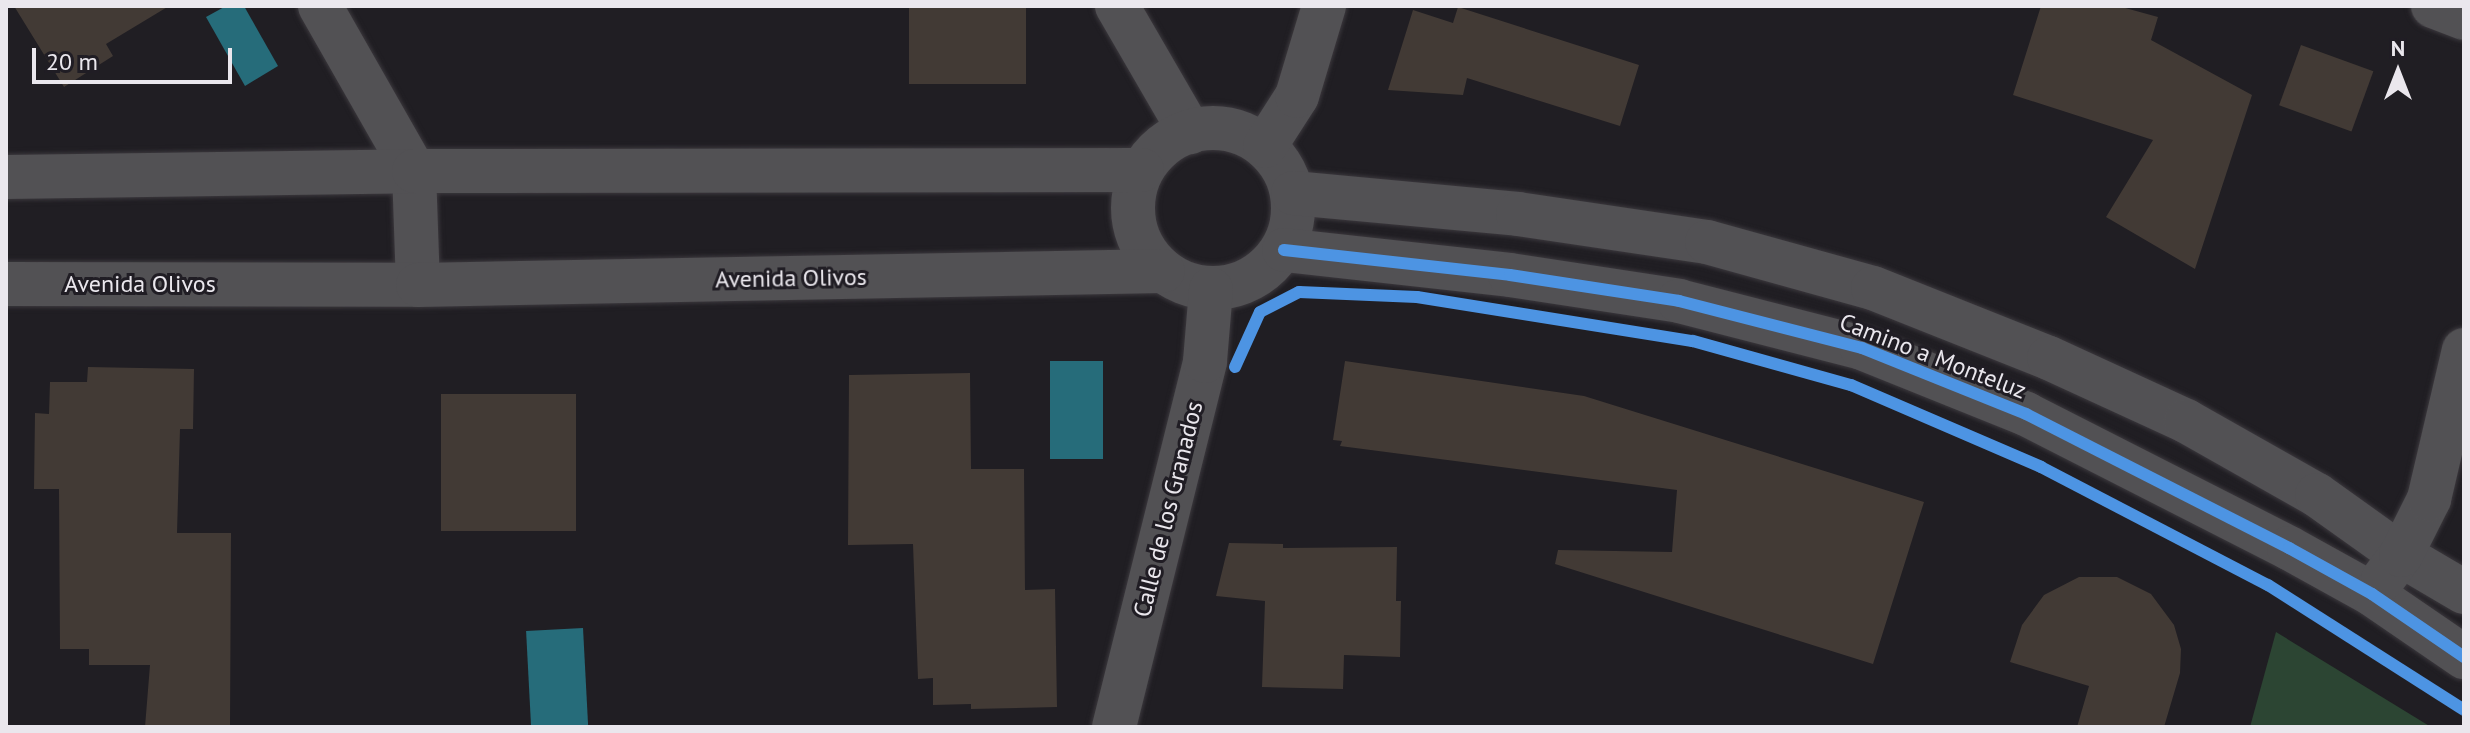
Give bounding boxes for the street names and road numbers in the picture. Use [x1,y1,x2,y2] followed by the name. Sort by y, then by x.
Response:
[715,262,867,294] street label: Avenida Olivos
[64,270,216,298] street label: Avenida Olivos
[1836,307,2030,405] street label: Camino a Monteluz
[1127,398,1209,620] street label: Calle de los Granados

